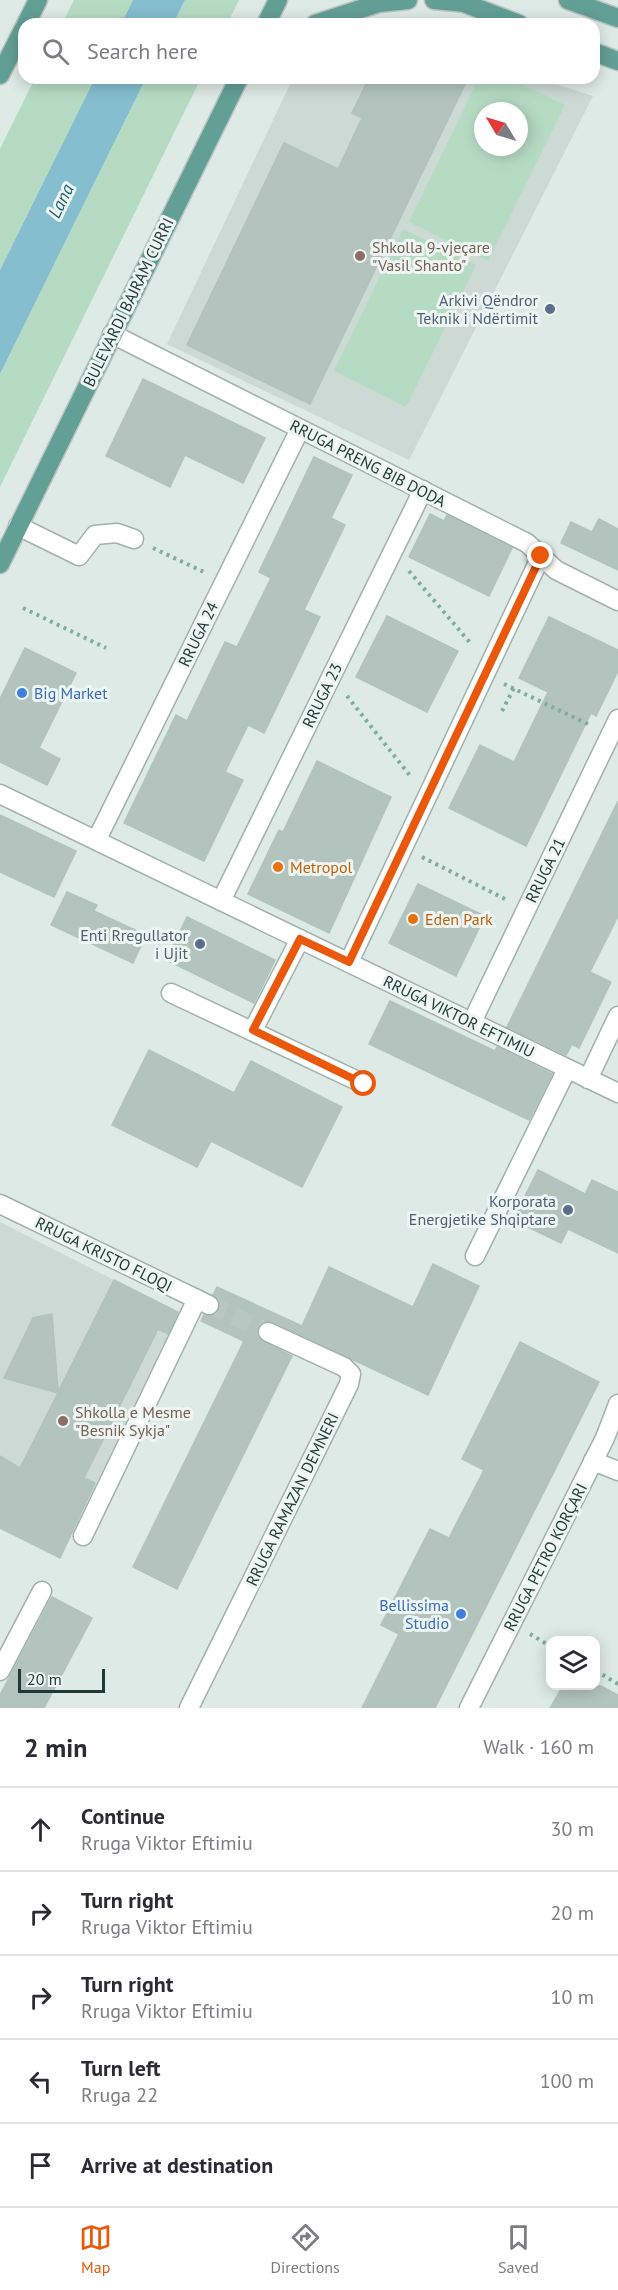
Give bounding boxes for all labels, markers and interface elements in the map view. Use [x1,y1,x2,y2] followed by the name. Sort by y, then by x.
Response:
[18,18,600,84] search box
[39,35,72,68] icon: search
[87,37,198,65] text: Search here
[474,102,528,156] north arrow
[43,180,79,222] water label: Lana
[78,214,178,390] street label: BULEVARDI BAJRAM CURRI
[372,237,490,275] place label: Shkolla 9-vjeçare "Vasil Shanto"
[353,249,367,263] marker: Shkolla 9-vjeçare "Vasil Shanto"
[416,290,539,328] place label: Arkivi Qëndror Teknik i Ndërtimit
[543,302,557,316] marker: Arkivi Qëndror Teknik i Ndërtimit
[287,415,450,511] street label: RRUGA PRENG BIB DODA
[527,542,553,568] route end
[174,598,222,670] street label: RRUGA 24
[298,659,346,731] street label: RRUGA 23
[34,683,108,703] place label: Big Market
[15,686,29,700] marker: Big Market
[521,834,569,906] street label: RRUGA 21
[290,857,352,877] place label: Metropol
[271,860,285,874] marker: Metropol
[425,909,493,929] place label: Eden Park
[406,912,420,926] marker: Eden Park
[80,925,189,963] place label: Enti Rregullator i Ujit
[193,937,207,951] marker: Enti Rregullator i Ujit
[380,971,538,1061] street label: RRUGA VIKTOR EFTIMIU
[350,1070,376,1096] route start
[409,1191,556,1229] place label: Korporata Energjetike Shqiptare
[561,1203,575,1217] marker: Korporata Energjetike Shqiptare
[32,1212,176,1296] street label: RRUGA KRISTO FLOQI
[75,1402,191,1440] place label: Shkolla e Mesme "Besnik Sykja"
[241,1409,343,1589] street label: RRUGA RAMAZAN DEMNERI
[56,1414,70,1428] marker: Shkolla e Mesme "Besnik Sykja"
[499,1480,591,1634] street label: RRUGA PETRO KORÇARI
[379,1595,449,1633] place label: Bellissima Studio
[454,1607,468,1621] marker: Bellissima Studio
[546,1636,600,1690] map controls
[546,1636,600,1690] button: layers
[18,1666,105,1694] scale bar
[27,1669,62,1689] text: 20 m
[24,1731,87,1764] text: 2 min
[483,1734,594,1760] text: Walk · 160 m
[81,1802,165,1830] text: Continue
[24,1813,57,1846] icon: ahead
[551,1816,594,1842] text: 30 m
[81,1830,253,1856] text: Rruga Viktor Eftimiu
[81,1886,173,1914] text: Turn right
[24,1897,57,1930] icon: right
[551,1900,594,1926] text: 20 m
[81,1914,253,1940] text: Rruga Viktor Eftimiu
[81,1970,173,1998] text: Turn right
[24,1981,57,2014] icon: right
[551,1984,594,2010] text: 10 m
[81,1998,253,2024] text: Rruga Viktor Eftimiu
[81,2054,161,2082] text: Turn left
[24,2065,57,2098] icon: left
[540,2068,594,2094] text: 100 m
[81,2082,158,2108] text: Rruga 22
[24,2149,57,2182] icon: arrive
[81,2151,273,2179] text: Arrive at destination
[79,2221,112,2277] tab: Map
[271,2221,340,2277] tab: Directions
[498,2221,539,2277] tab: Saved

